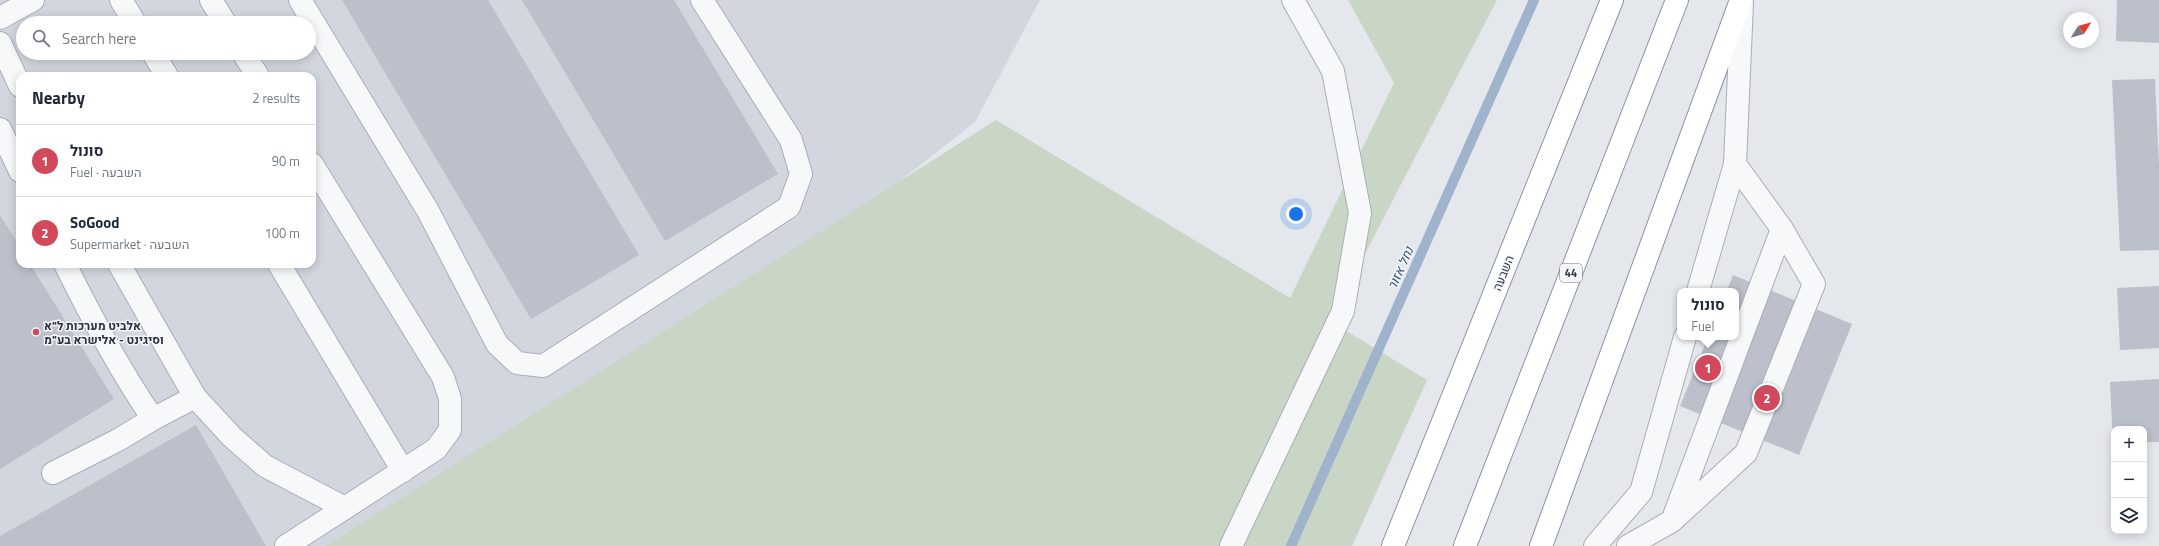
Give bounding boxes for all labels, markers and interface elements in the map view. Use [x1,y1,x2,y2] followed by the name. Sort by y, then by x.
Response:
[2063,12,2099,48] north arrow
[16,16,316,60] search box
[30,27,52,49] icon: search
[62,27,136,50] text: Search here
[32,85,85,111] text: Nearby
[252,88,300,108] text: 2 results
[70,139,103,162] text: סונול
[41,151,49,171] text: 1
[272,151,300,171] text: 90 m
[70,162,142,182] text: Fuel · השבעה
[1286,204,1306,224] your location
[70,211,120,234] text: SoGood
[41,223,49,243] text: 2
[264,223,300,243] text: 100 m
[70,234,189,254] text: Supermarket · השבעה
[1382,242,1419,293] water label: נחל אזור
[1487,252,1519,294] street label: השבעה
[1560,264,1582,282] road number: 44
[1677,288,1739,340] popup
[1691,293,1725,316] text: סונול
[44,316,164,349] place label: אלביט מערכות ל"א וסיגינט - אלישרא בע"מ
[1691,316,1714,336] text: Fuel
[31,327,41,337] marker: אלביט מערכות ל"א וסיגינט - אלישרא בע"מ
[1695,353,1721,383] pin: 1
[1754,383,1780,413] pin: 2
[2111,426,2147,534] map controls
[2111,426,2147,462] button: +
[2111,462,2147,498] button: −
[2111,498,2147,534] button: layers

